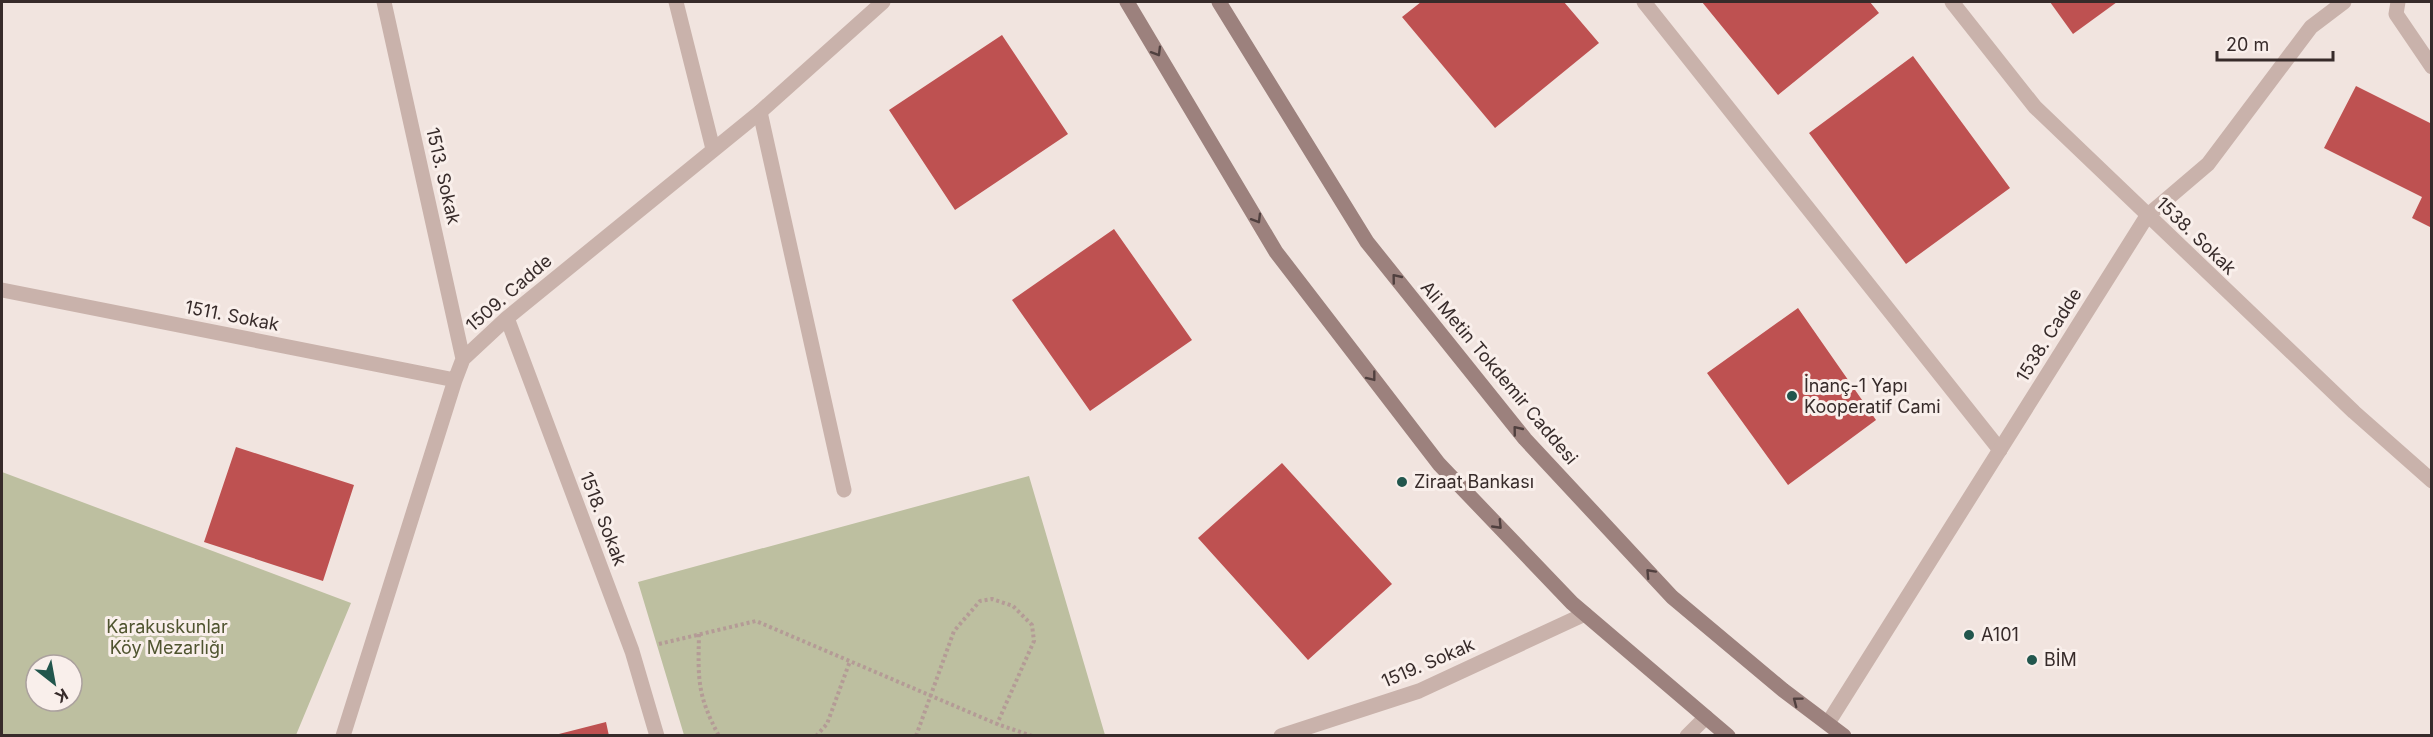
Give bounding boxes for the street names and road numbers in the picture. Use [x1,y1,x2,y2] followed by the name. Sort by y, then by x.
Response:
[422,125,465,226] street label: 1513. Sokak
[2152,192,2241,279] street label: 1538. Sokak
[462,250,556,335] street label: 1509. Cadde
[1417,277,1582,468] street label: Ali Metin Tokdemir Caddesi
[2012,284,2086,385] street label: 1538. Cadde
[183,296,281,335] street label: 1511. Sokak
[576,469,631,569] street label: 1518. Sokak
[1378,634,1477,691] street label: 1519. Sokak

